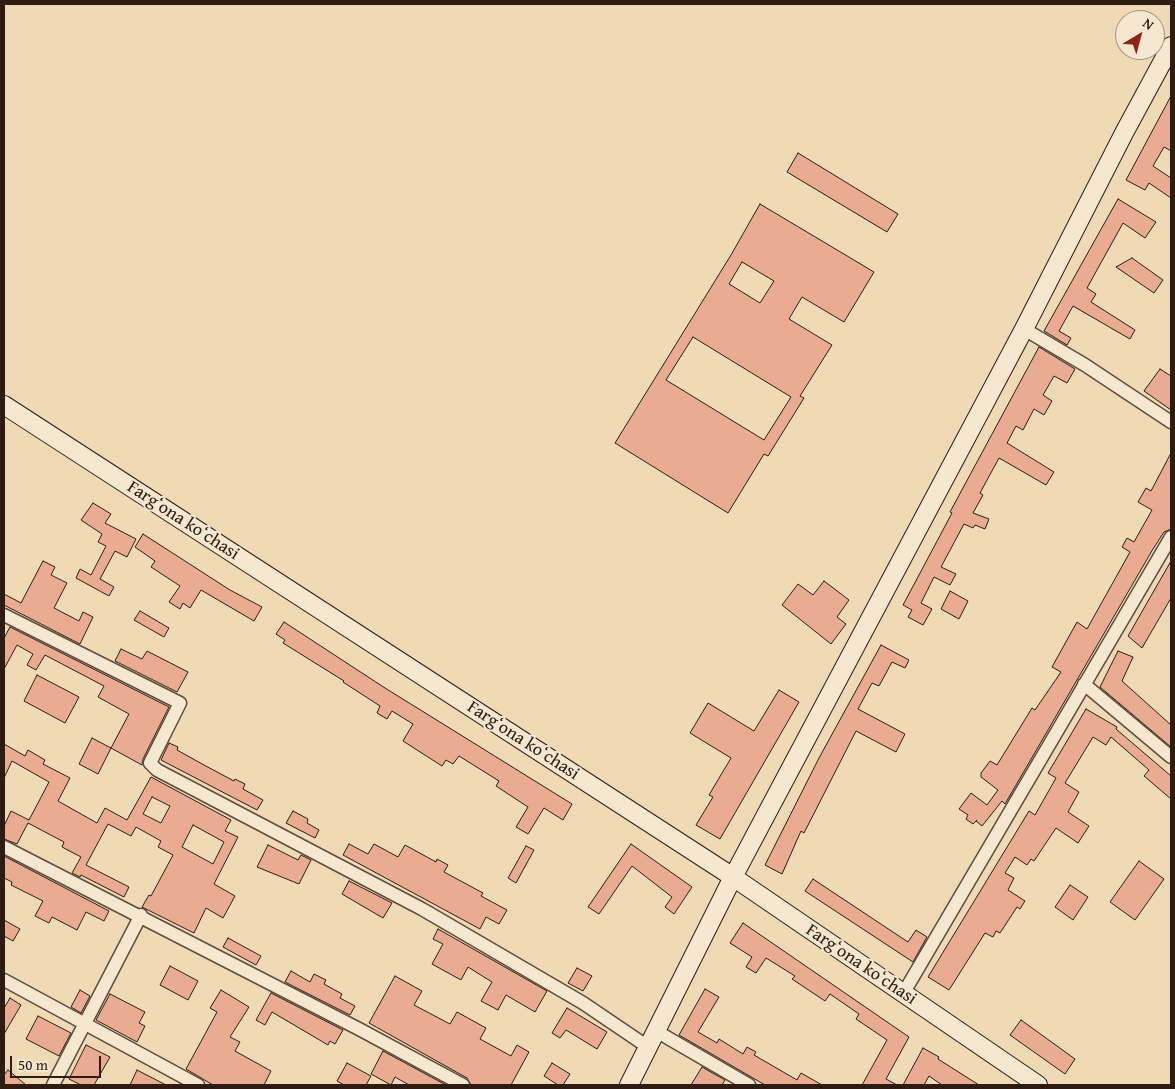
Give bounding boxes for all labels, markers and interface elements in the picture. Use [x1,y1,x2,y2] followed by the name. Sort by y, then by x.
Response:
[1115,10,1165,60] north arrow
[1139,13,1158,35] text: N
[123,477,243,565] street label: Fargʻona koʻchasi
[463,697,583,785] street label: Fargʻona koʻchasi
[801,920,921,1010] street label: Fargʻona koʻchasi
[12,1046,104,1078] scale bar
[18,1054,48,1075] text: 50 m

